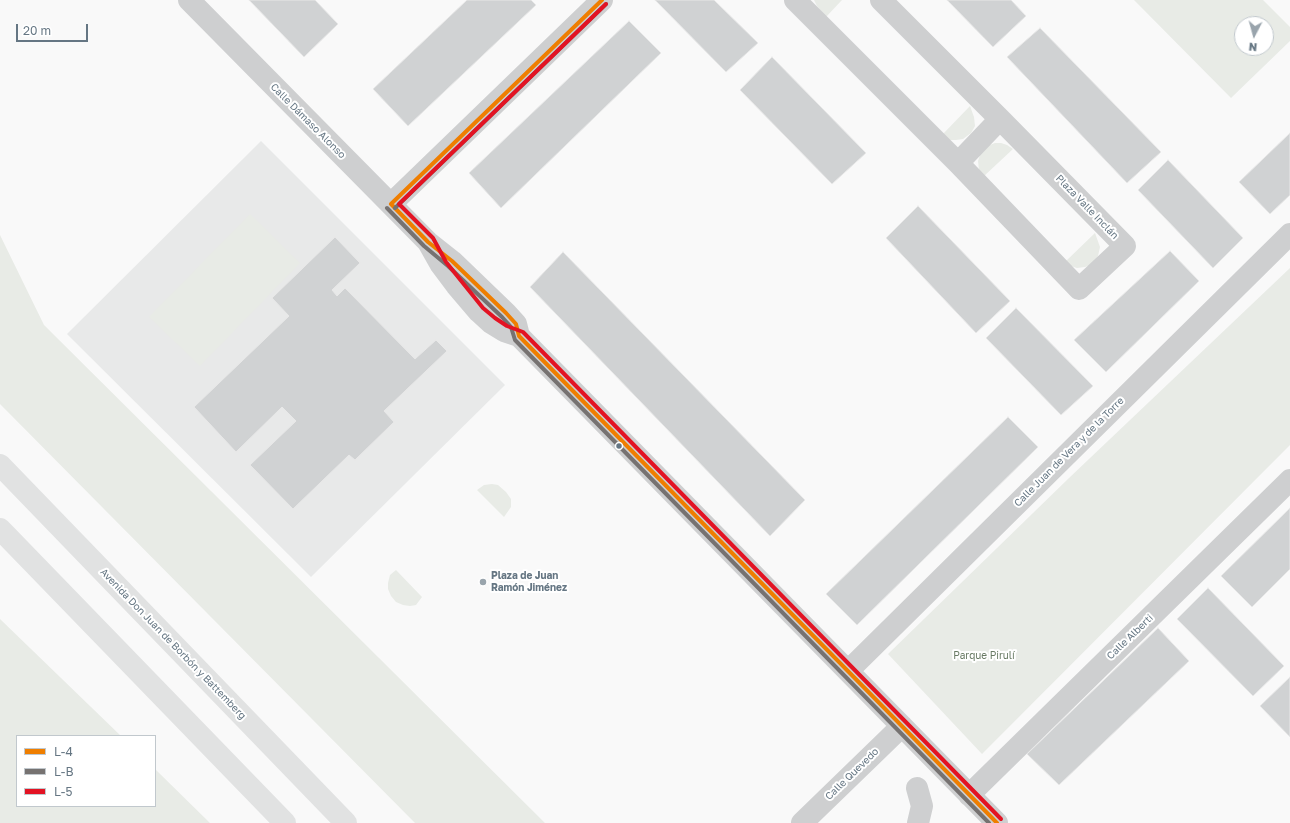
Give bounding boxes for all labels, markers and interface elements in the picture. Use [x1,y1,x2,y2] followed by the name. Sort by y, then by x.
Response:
[18,16,90,42] scale bar
[1234,16,1274,56] north arrow
[23,23,51,38] text: 20 m
[1248,41,1258,54] text: N
[268,81,348,161] street label: Calle Dámaso Alonso
[1053,172,1121,242] street label: Plaza Valle Inclán
[1012,395,1126,509] street label: Calle Juan de Vera y de la Torre
[614,441,624,451] unlabelled marker
[98,566,248,722] street label: Avenida Don Juan de Borbón y Battemberg
[491,570,567,594] place label: Plaza de Juan Ramón Jiménez
[478,577,488,587] marker: Plaza de Juan Ramón Jiménez
[1104,612,1156,662] street label: Calle Alberti
[953,650,1015,662] park label: Parque Pirulí
[16,735,156,807] legend
[54,744,73,759] text: L-4
[823,746,881,802] street label: Calle Quevedo
[54,764,73,779] text: L-B
[54,784,72,799] text: L-5

